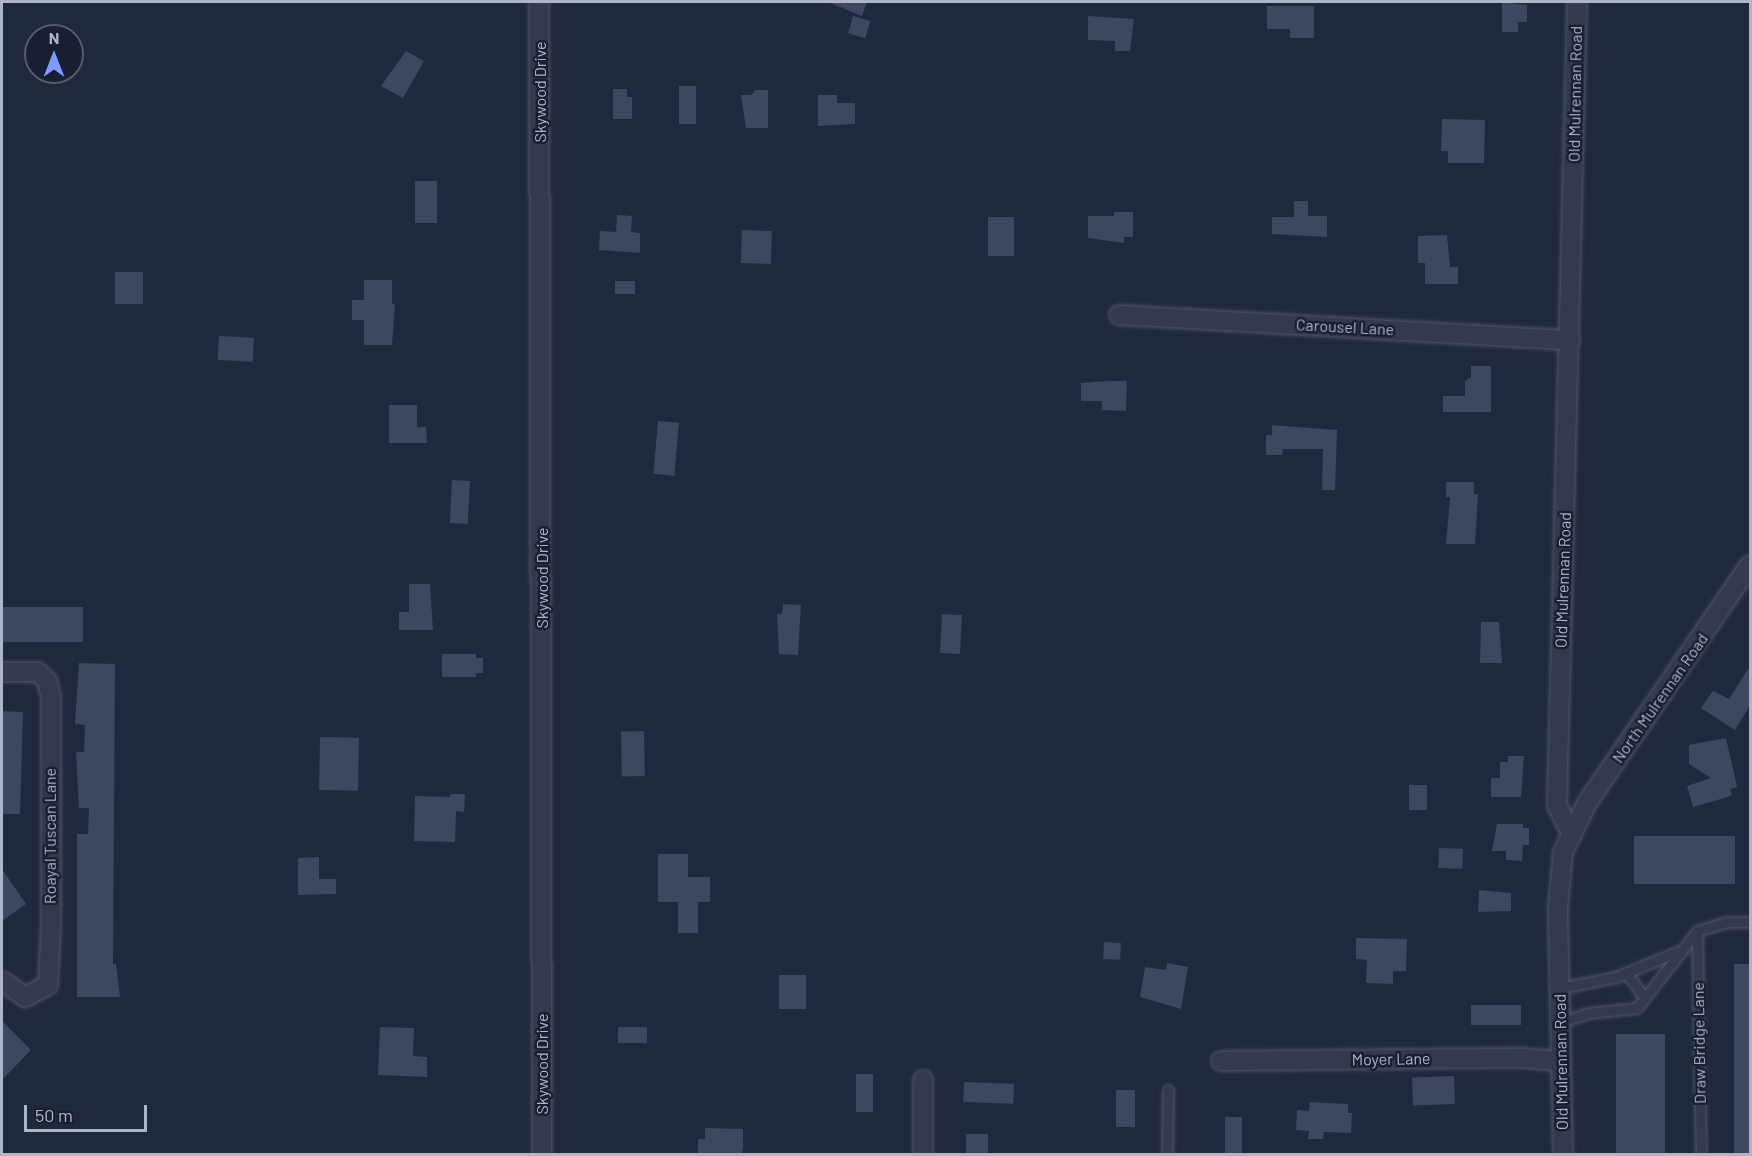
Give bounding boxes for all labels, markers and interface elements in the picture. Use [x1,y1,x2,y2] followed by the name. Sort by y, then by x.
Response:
[24,24,84,84] north arrow
[1564,26,1586,162] street label: Old Mulrennan Road
[49,28,59,47] text: N
[530,41,550,143] street label: Skywood Drive
[1295,315,1395,339] street label: Carousel Lane
[1551,512,1575,648] street label: Old Mulrennan Road
[532,527,552,629] street label: Skywood Drive
[1608,629,1712,767] street label: North Mulrennan Road
[40,768,60,904] street label: Roayal Tuscan Lane
[1688,982,1710,1104] street label: Draw Bridge Lane
[1550,994,1572,1130] street label: Old Mulrennan Road
[532,1013,552,1115] street label: Skywood Drive
[1351,1049,1431,1069] street label: Moyer Lane
[27,1093,150,1131] scale bar
[35,1104,73,1126] text: 50 m

